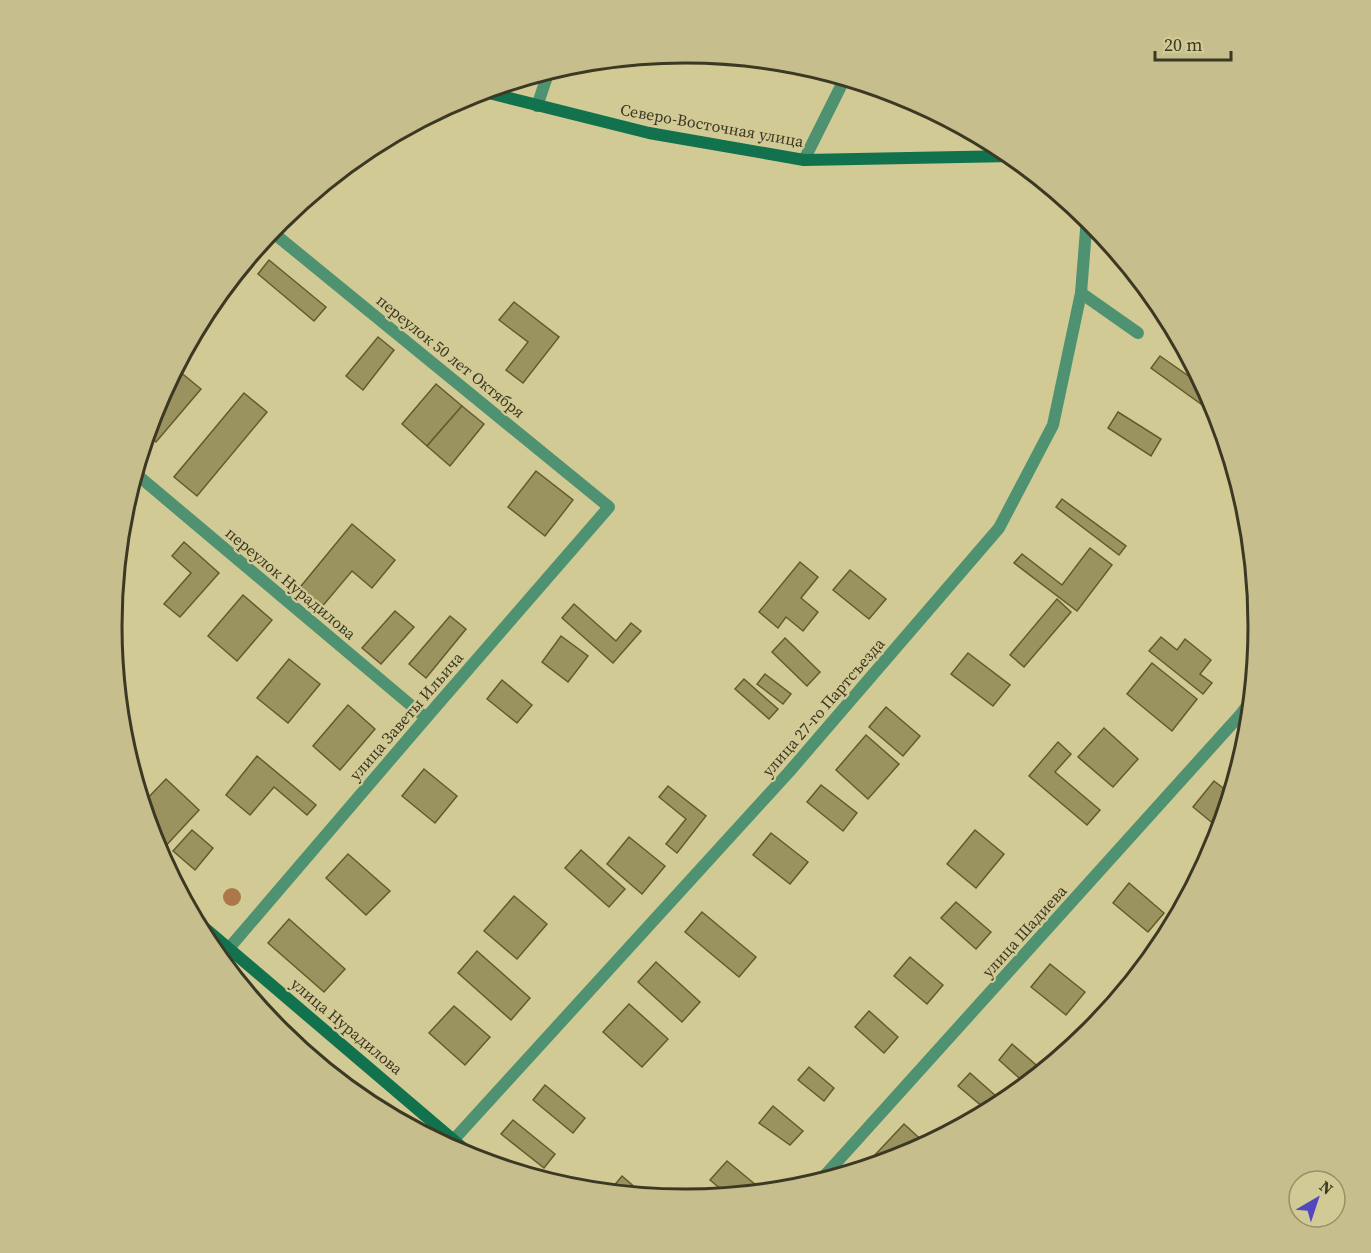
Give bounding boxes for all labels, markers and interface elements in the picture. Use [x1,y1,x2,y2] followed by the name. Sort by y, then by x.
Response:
[1155,24,1232,62] scale bar
[1164,32,1202,57] text: 20 m
[619,98,806,152] street label: Северо-Восточная улица
[372,289,530,423] street label: переулок 50 лет Октября
[221,522,362,645] street label: переулок Нурадилова
[757,632,890,781] street label: улица 27-го Партсъезда
[344,646,469,785] street label: улица Заветы Ильича
[977,880,1072,982] street label: улица Шадиева
[286,973,408,1080] street label: улица Нурадилова
[1287,1169,1347,1229] north arrow
[1315,1175,1338,1200] text: N

